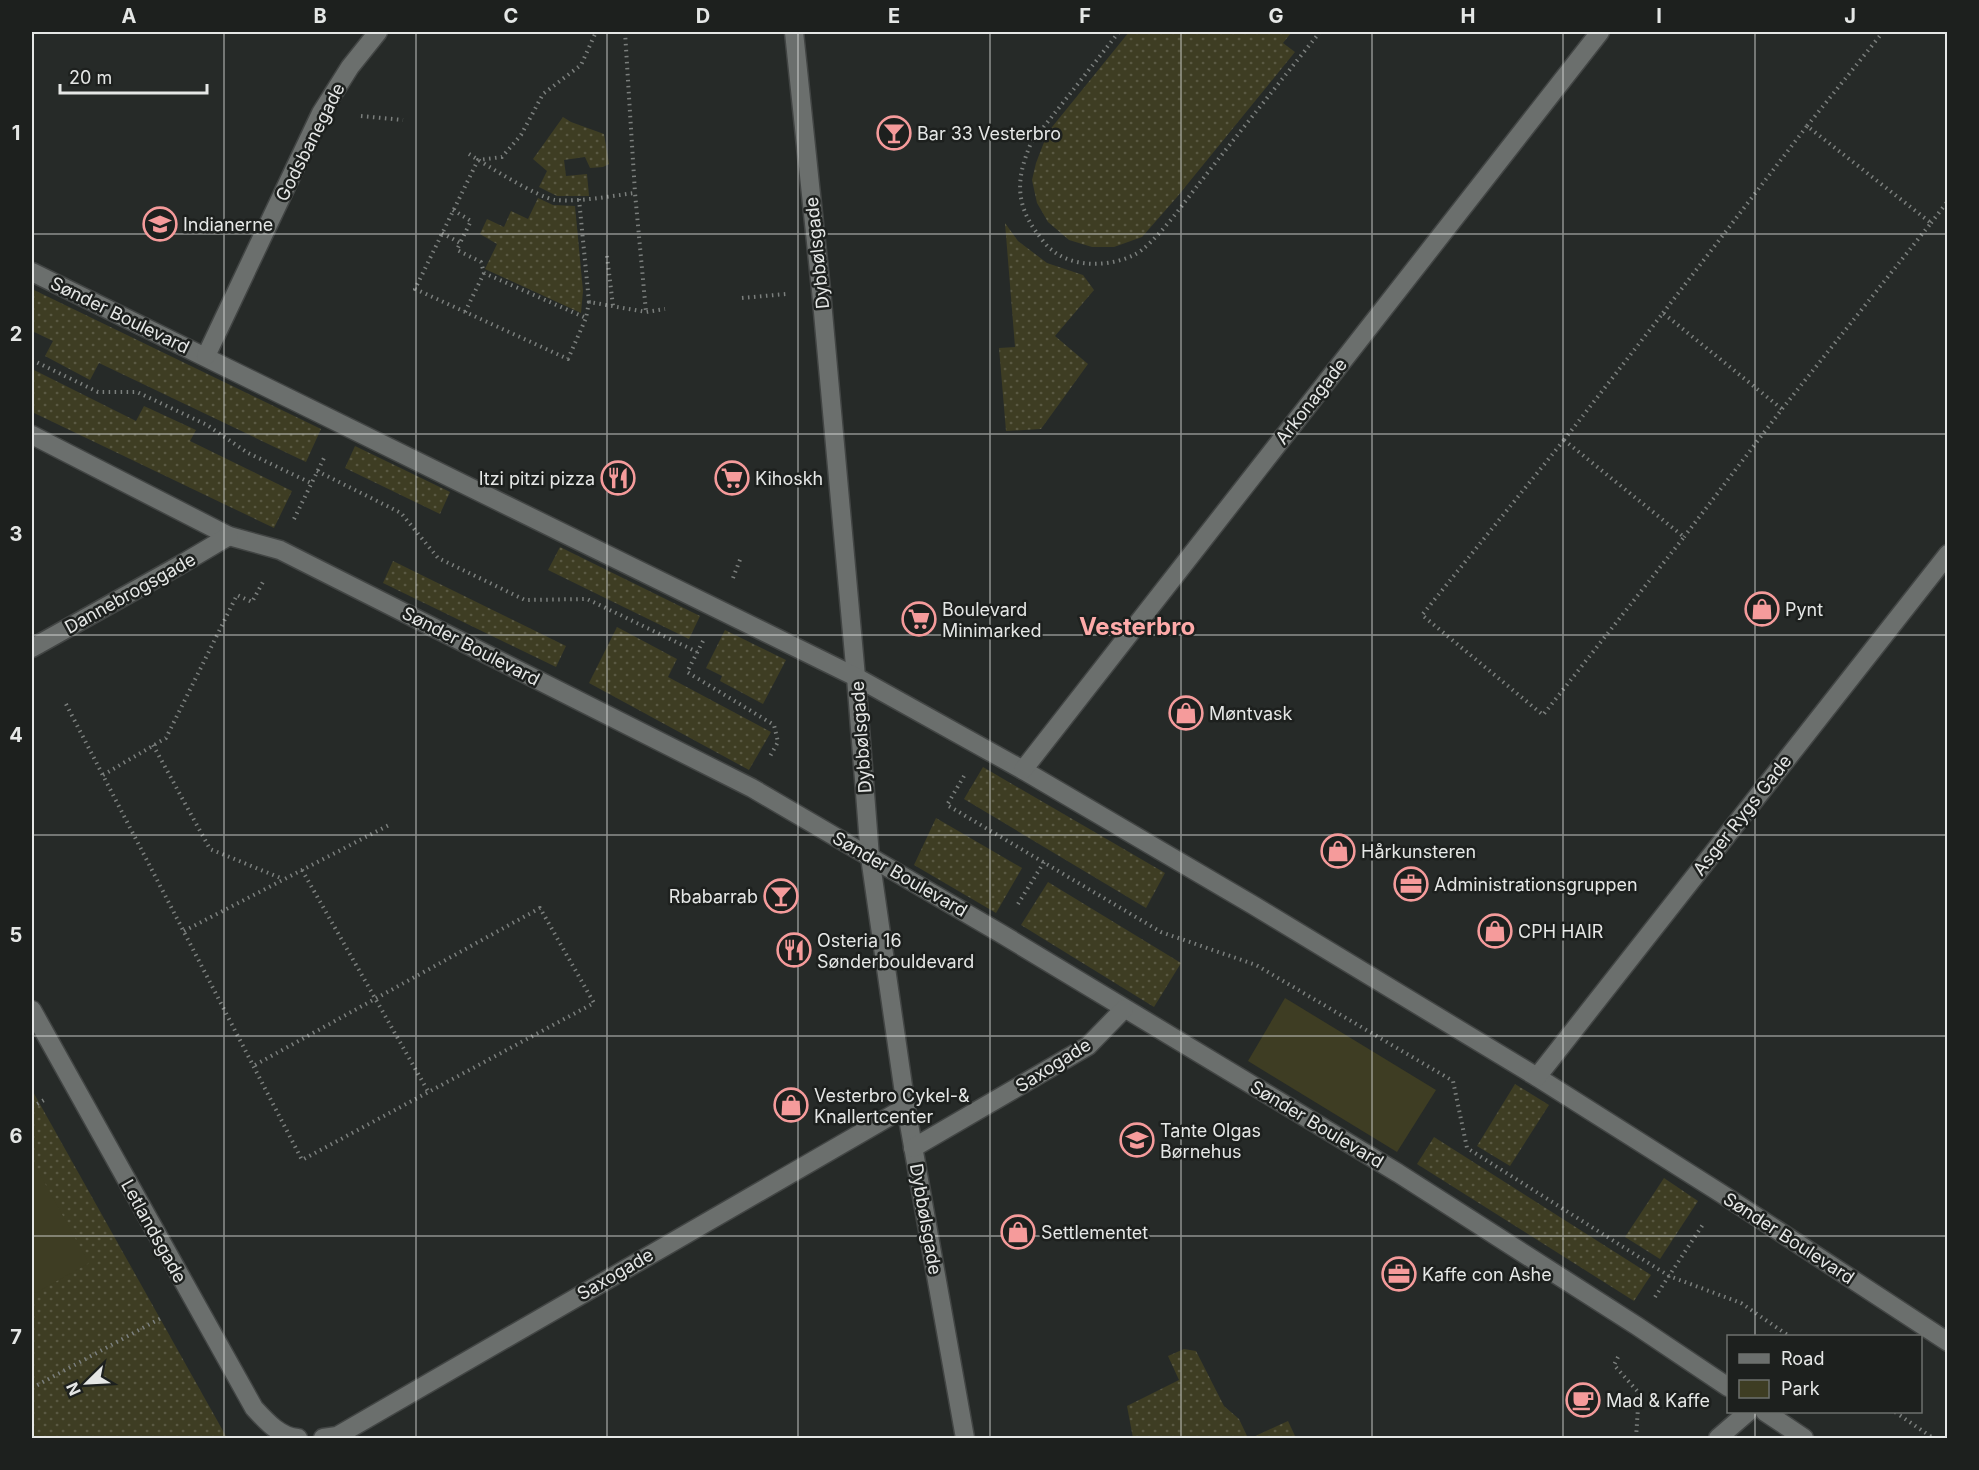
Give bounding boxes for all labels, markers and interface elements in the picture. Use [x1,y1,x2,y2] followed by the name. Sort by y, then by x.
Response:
[122,4,137,28] text: A
[313,4,327,28] text: B
[504,4,518,28] text: C
[696,4,710,28] text: D
[888,4,900,28] text: E
[1079,4,1091,28] text: F
[1268,4,1284,28] text: G
[1461,4,1475,28] text: H
[1656,4,1662,28] text: I
[1844,4,1856,28] text: J
[60,57,207,95] scale bar
[69,67,112,88] text: 20 m
[271,79,349,205] street label: Godsbanegade
[876,115,912,151] bar icon: Bar 33 Vesterbro
[12,121,20,145] text: 1
[917,123,1061,144] place label: Bar 33 Vesterbro
[801,196,833,310] street label: Dybbølsgade
[142,206,178,242] school or university icon: Indianerne
[183,214,273,235] place label: Indianerne
[47,272,193,358] street label: Sønder Boulevard
[10,322,22,346] text: 2
[1271,354,1351,448] street label: Arkonagade
[600,460,636,496] restaurant icon: Itzi pitzi pizza
[714,460,750,496] supermarket icon: Kihoskh
[479,468,595,489] place label: Itzi pitzi pizza
[755,468,823,489] place label: Kihoskh
[10,522,22,546] text: 3
[61,548,199,638] street label: Dannebrogsgade
[1744,591,1780,627] shop icon: Pynt
[942,599,1042,641] place label: Boulevard Minimarked
[1785,599,1823,620] place label: Pynt
[901,601,937,637] supermarket icon: Boulevard Minimarked
[399,602,543,690] street label: Sønder Boulevard
[1079,612,1195,641] district label: Vesterbro
[847,680,875,794] street label: Dybbølsgade
[1168,695,1204,731] shop icon: Møntvask
[1209,703,1293,724] place label: Møntvask
[9,723,23,747] text: 4
[1688,750,1796,880] street label: Asger Rygs Gade
[829,827,971,921] street label: Sønder Boulevard
[1320,833,1356,869] shop icon: Hårkunsteren
[1361,841,1476,862] place label: Hårkunsteren
[1393,866,1429,902] office icon: Administrationsgruppen
[1434,874,1638,895] place label: Administrationsgruppen
[763,878,799,914] bar icon: Rbabarrab
[669,886,758,907] place label: Rbabarrab
[1477,913,1513,949] shop icon: CPH HAIR
[1518,921,1604,942] place label: CPH HAIR
[10,923,22,947] text: 5
[817,930,974,972] place label: Osteria 16 Sønderbouldevard
[776,932,812,968] restaurant icon: Osteria 16 Sønderbouldevard
[1012,1034,1094,1096] street label: Saxogade
[1247,1076,1387,1172] street label: Sønder Boulevard
[814,1085,970,1127] place label: Vesterbro Cykel-& Knallertcenter
[773,1087,809,1123] shop icon: Vesterbro Cykel-& Knallertcenter
[1160,1120,1261,1162] place label: Tante Olgas Børnehus
[1119,1122,1155,1158] school or university icon: Tante Olgas Børnehus
[10,1124,23,1148] text: 6
[906,1162,946,1276] street label: Dybbølsgade
[117,1176,191,1286] street label: Letlandsgade
[1720,1188,1858,1288] street label: Sønder Boulevard
[1000,1214,1036,1250] shop icon: Settlementet
[1041,1222,1148,1243] place label: Settlementet
[573,1244,657,1304] street label: Saxogade
[1381,1256,1417,1292] office icon: Kaffe con Ashe
[1422,1264,1552,1285] place label: Kaffe con Ashe
[10,1325,22,1349] text: 7
[1727,1335,1922,1413] legend
[1781,1348,1824,1369] text: Road
[57,1353,117,1413] north arrow
[1781,1378,1820,1399] text: Park
[62,1379,85,1399] text: N
[1565,1382,1601,1418] cafe icon: Mad & Kaffe
[1606,1390,1710,1411] place label: Mad & Kaffe

